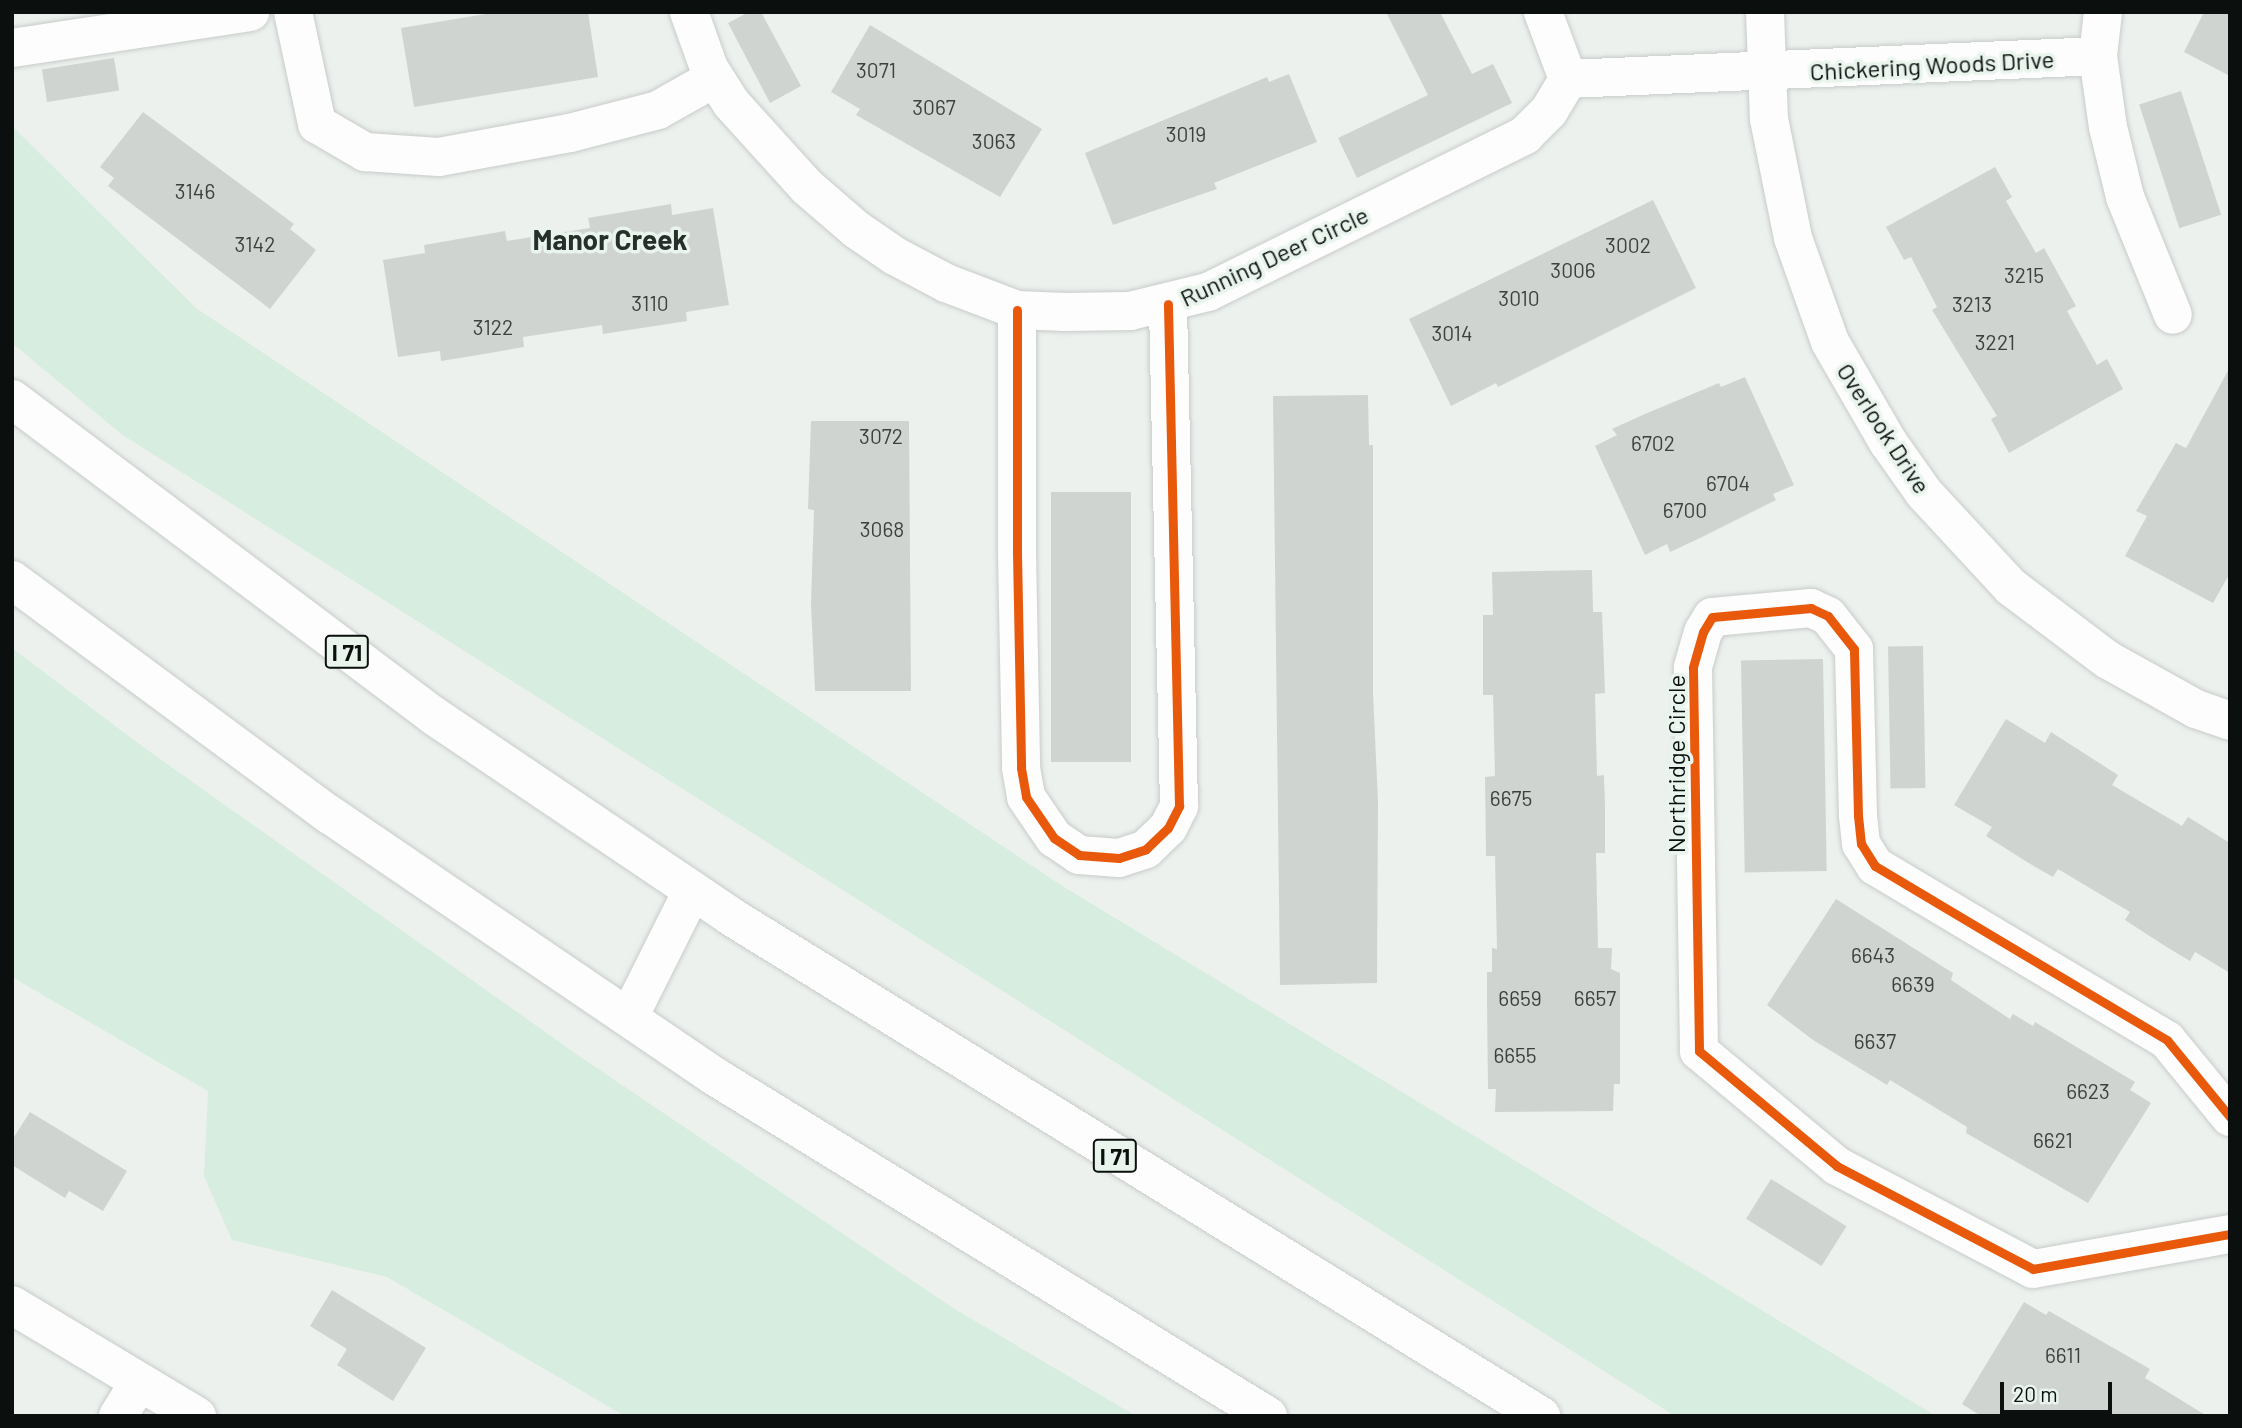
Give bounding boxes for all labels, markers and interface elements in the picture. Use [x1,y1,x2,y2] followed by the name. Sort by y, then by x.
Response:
[1809,44,2055,86] street label: Chickering Woods Drive
[856,57,896,83] house number: 3071
[912,94,956,120] house number: 3067
[1166,121,1206,147] house number: 3019
[972,128,1016,154] house number: 3063
[175,178,215,204] house number: 3146
[1175,200,1373,312] street label: Running Deer Circle
[533,222,687,256] district label: Manor Creek
[235,231,275,257] house number: 3142
[1605,232,1651,258] house number: 3002
[1550,257,1596,283] house number: 3006
[2004,262,2044,288] house number: 3215
[1498,285,1540,311] house number: 3010
[631,290,669,316] house number: 3110
[1952,291,1992,317] house number: 3213
[473,314,513,340] house number: 3122
[1431,320,1473,346] house number: 3014
[1975,329,2015,355] house number: 3221
[1831,357,1937,499] street label: Overlook Drive
[859,423,903,449] house number: 3072
[1631,430,1675,456] house number: 6702
[1706,470,1750,496] house number: 6704
[1663,497,1707,523] house number: 6700
[860,516,904,542] house number: 3068
[324,632,370,672] road number: I 71
[1662,675,1690,853] street label: Northridge Circle
[1490,785,1532,811] house number: 6675
[1851,942,1895,968] house number: 6643
[1891,971,1935,997] house number: 6639
[1498,985,1542,1011] house number: 6659
[1574,985,1616,1011] house number: 6657
[1854,1028,1896,1054] house number: 6637
[1493,1042,1537,1068] house number: 6655
[2066,1078,2110,1104] house number: 6623
[2033,1127,2073,1153] house number: 6621
[1092,1136,1138,1176] road number: I 71
[2045,1342,2081,1368] house number: 6611
[2004,1368,2116,1412] scale bar
[2013,1381,2058,1406] text: 20 m

